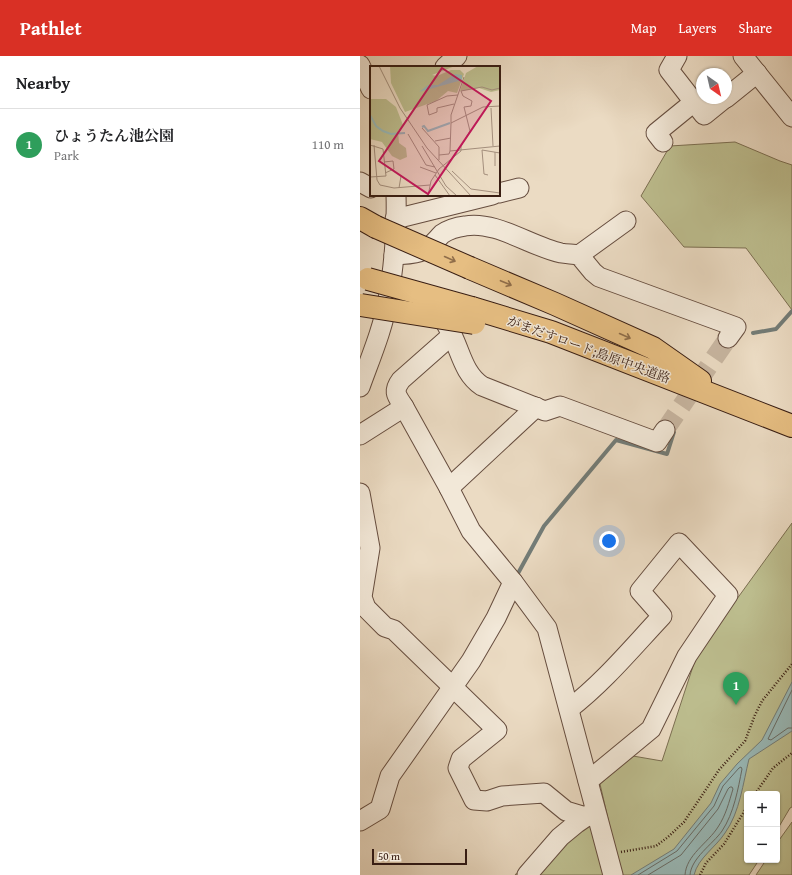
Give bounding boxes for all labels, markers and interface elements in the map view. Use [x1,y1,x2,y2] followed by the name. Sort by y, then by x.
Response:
[20,14,82,42] text: Pathlet
[631,18,657,38] text: Map
[679,18,717,38] text: Layers
[739,18,772,38] text: Share
[370,66,500,196] inset map
[696,68,732,104] north arrow
[16,70,70,95] text: Nearby
[54,125,174,146] text: ひょうたん池公園
[26,135,32,154] text: 1
[312,135,344,154] text: 110 m
[54,146,79,165] text: Park
[444,256,456,263] one-way arrow
[499,280,511,287] one-way arrow
[505,311,673,388] street label: がまだすロード;島原中央道路
[618,332,630,340] one-way arrow
[599,531,619,551] your location
[723,672,749,705] pin: 1
[744,791,780,863] map controls
[744,791,780,827] button: +
[744,827,780,863] button: −
[372,847,467,866] scale bar
[378,848,400,864] text: 50 m

